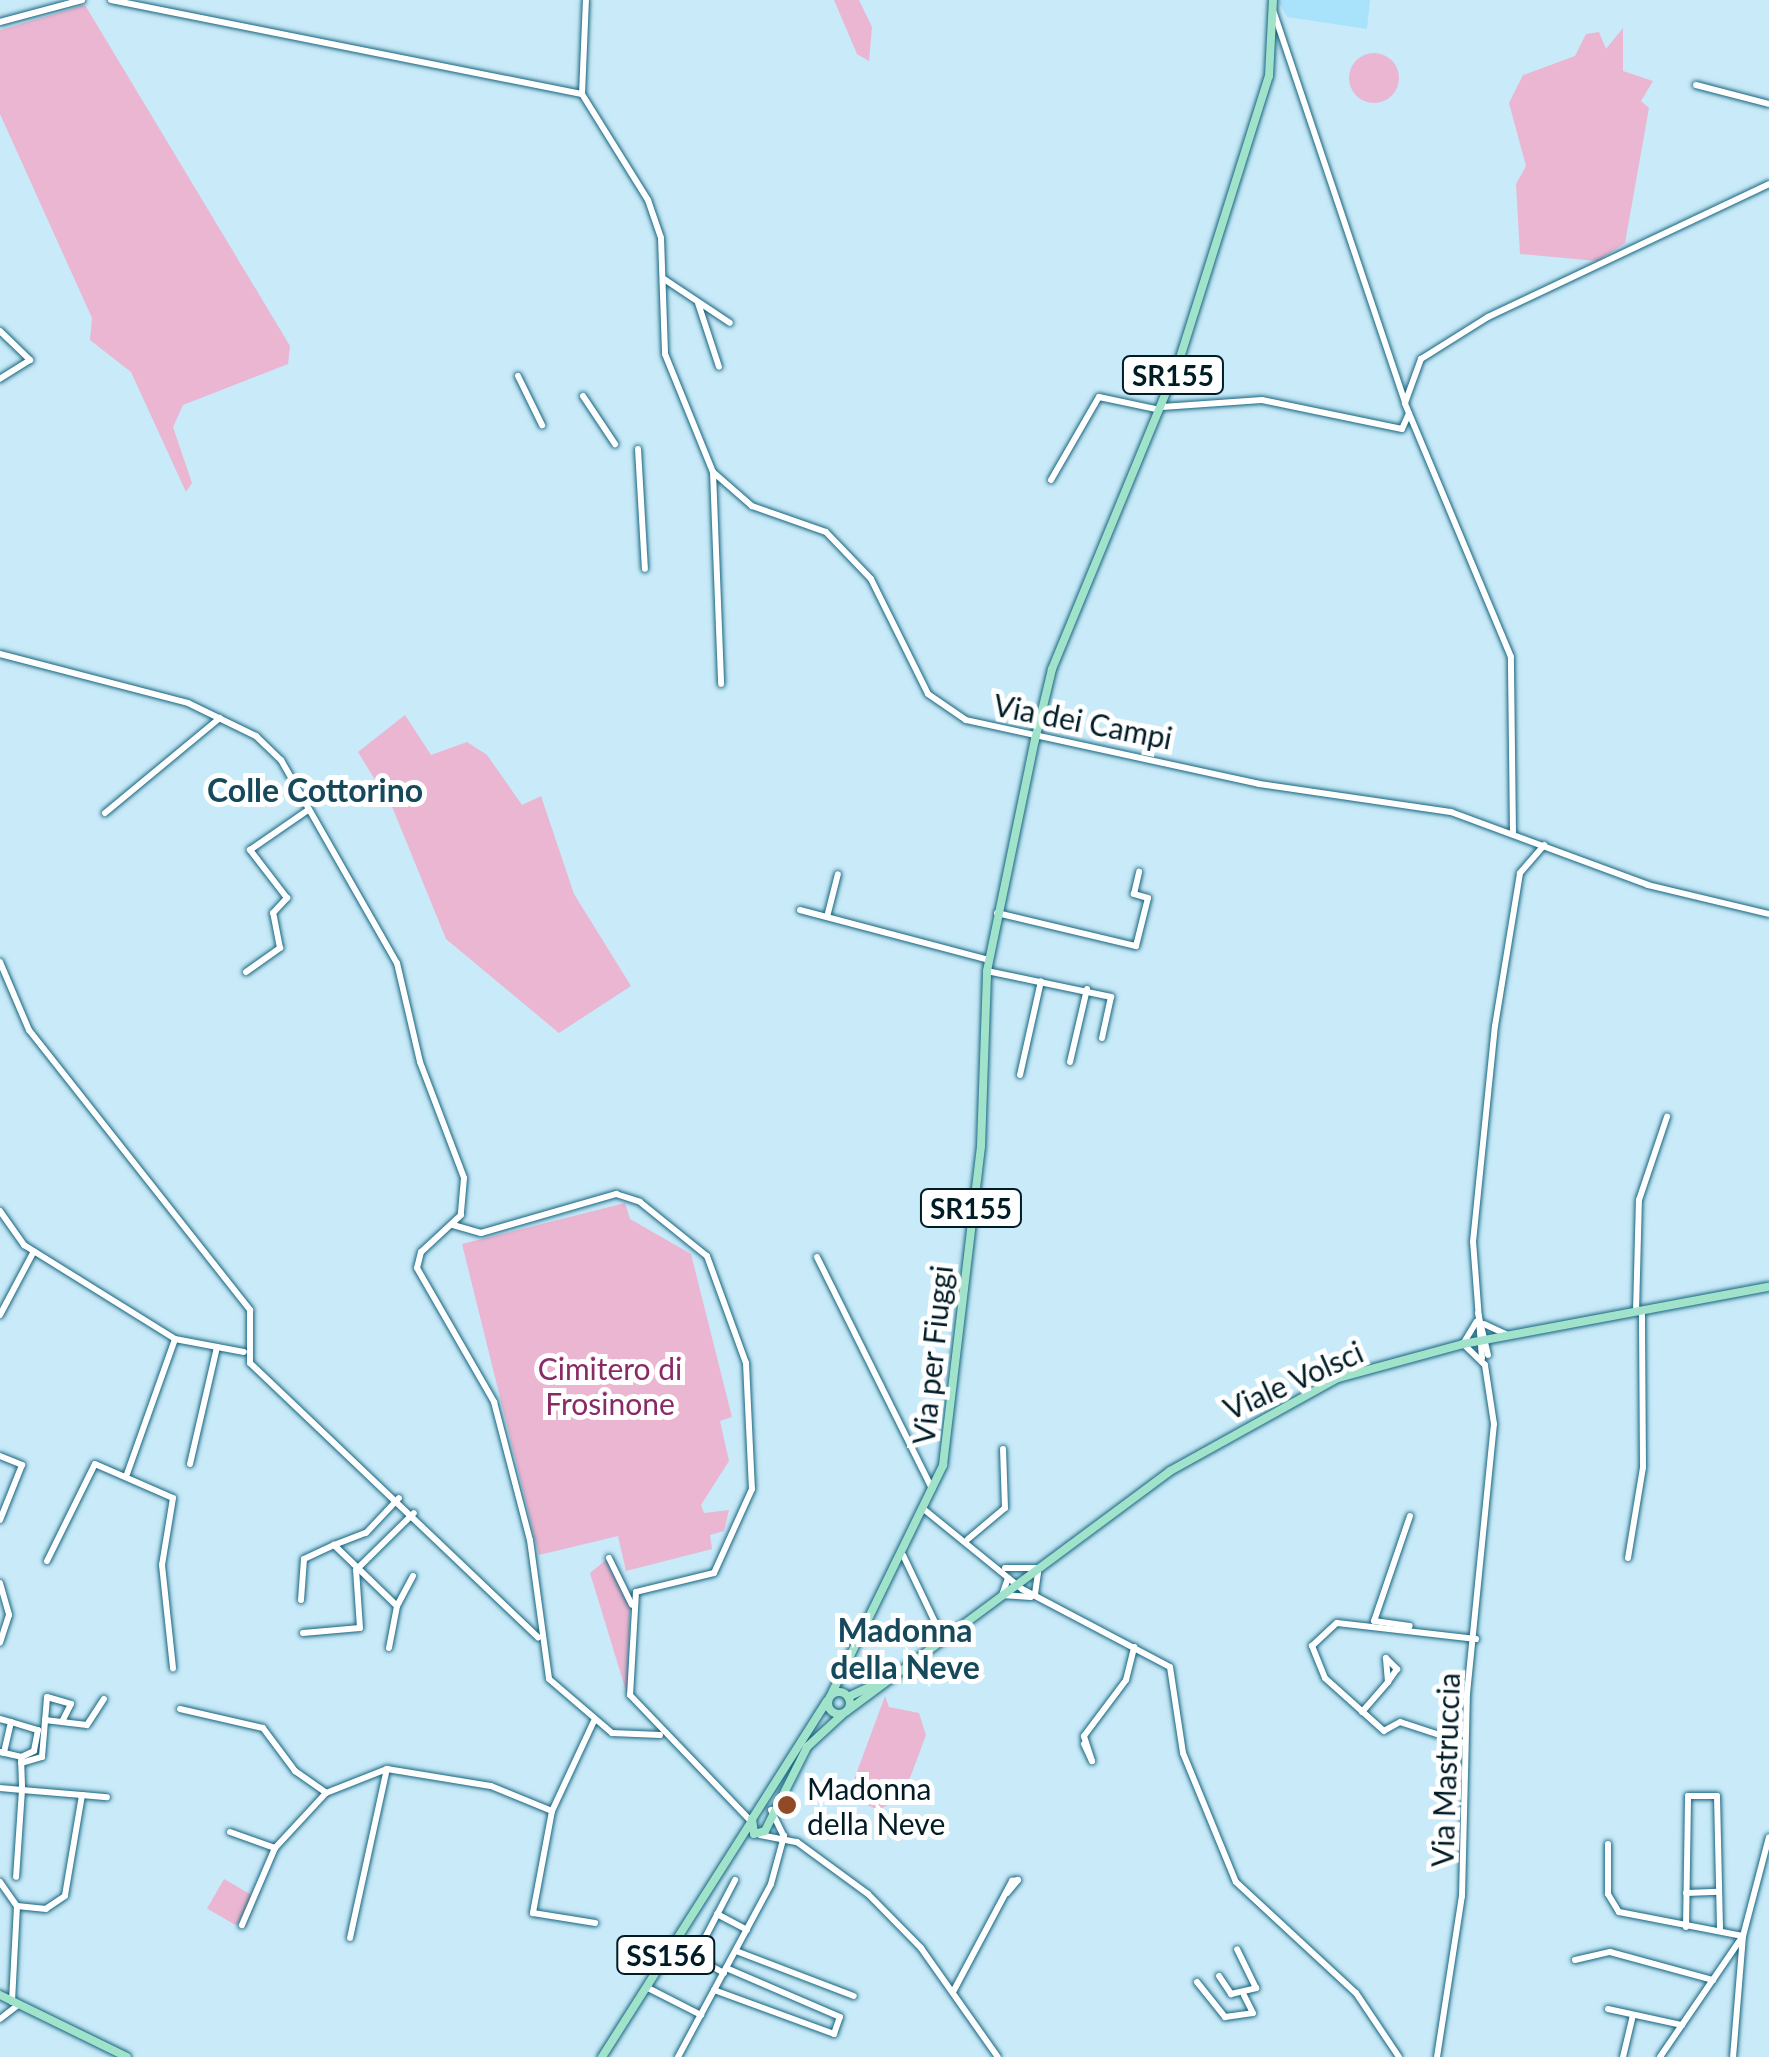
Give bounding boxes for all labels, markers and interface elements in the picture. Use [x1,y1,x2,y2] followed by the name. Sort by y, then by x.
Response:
[1120,352,1226,398] road number: SR155
[991,686,1175,756] street label: Via dei Campi
[207,771,423,809] district label: Colle Cottorino
[918,1185,1024,1231] road number: SR155
[905,1263,959,1447] street label: Via per Fiuggi
[1217,1333,1369,1427] street label: Viale Volsci
[538,1350,682,1420] park label: Cimitero di Frosinone
[830,1612,980,1687] district label: Madonna della Neve
[1424,1672,1466,1868] street label: Via Mastruccia
[807,1770,945,1840] place label: Madonna della Neve
[776,1794,798,1816] marker: Madonna della Neve
[616,1932,716,1978] road number: SS156

